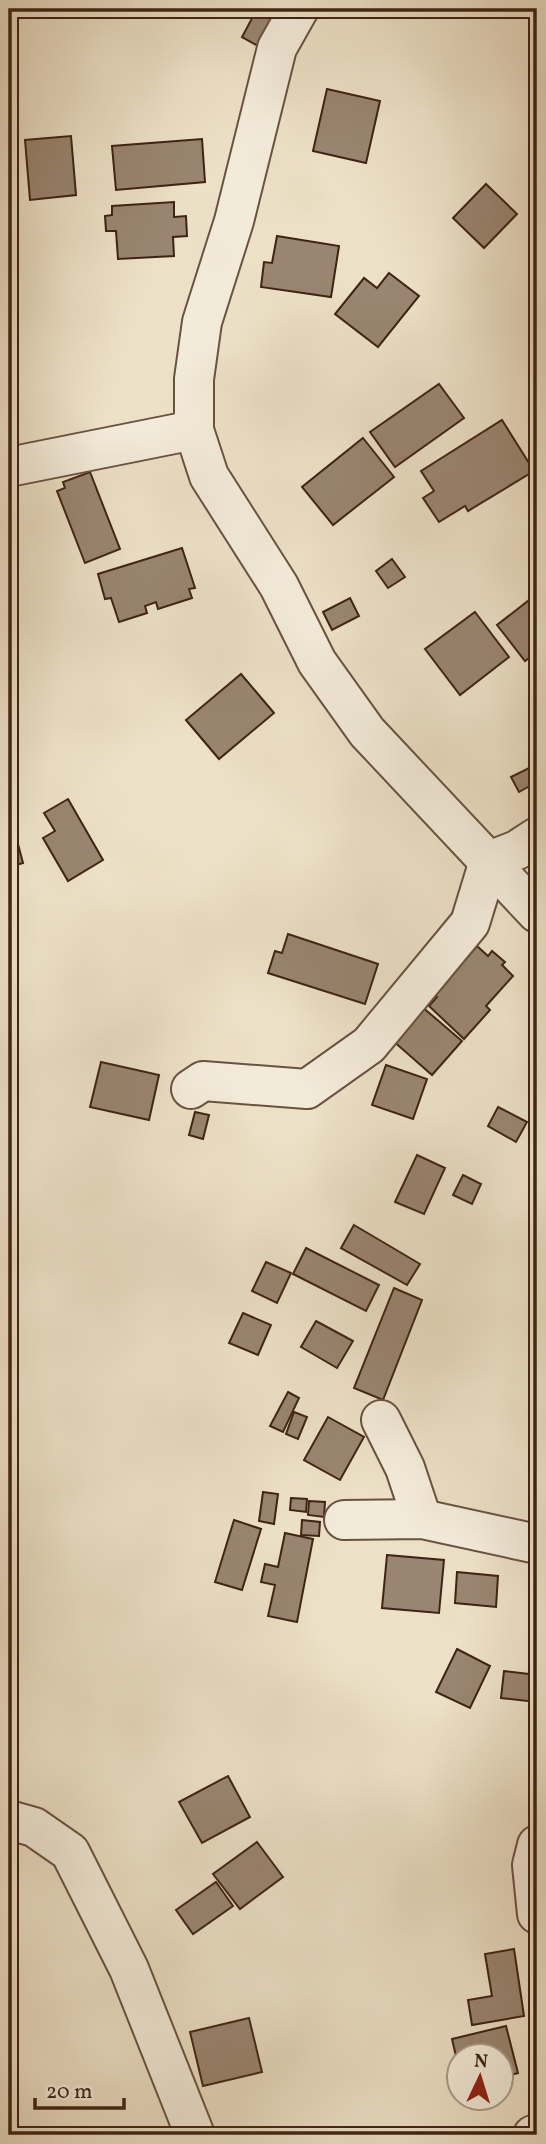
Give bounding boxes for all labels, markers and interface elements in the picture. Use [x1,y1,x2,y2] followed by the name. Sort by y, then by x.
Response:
[444,2042,514,2112] north arrow
[473,2049,489,2076] text: N
[35,2067,124,2111] scale bar
[46,2078,92,2107] text: 20 m

